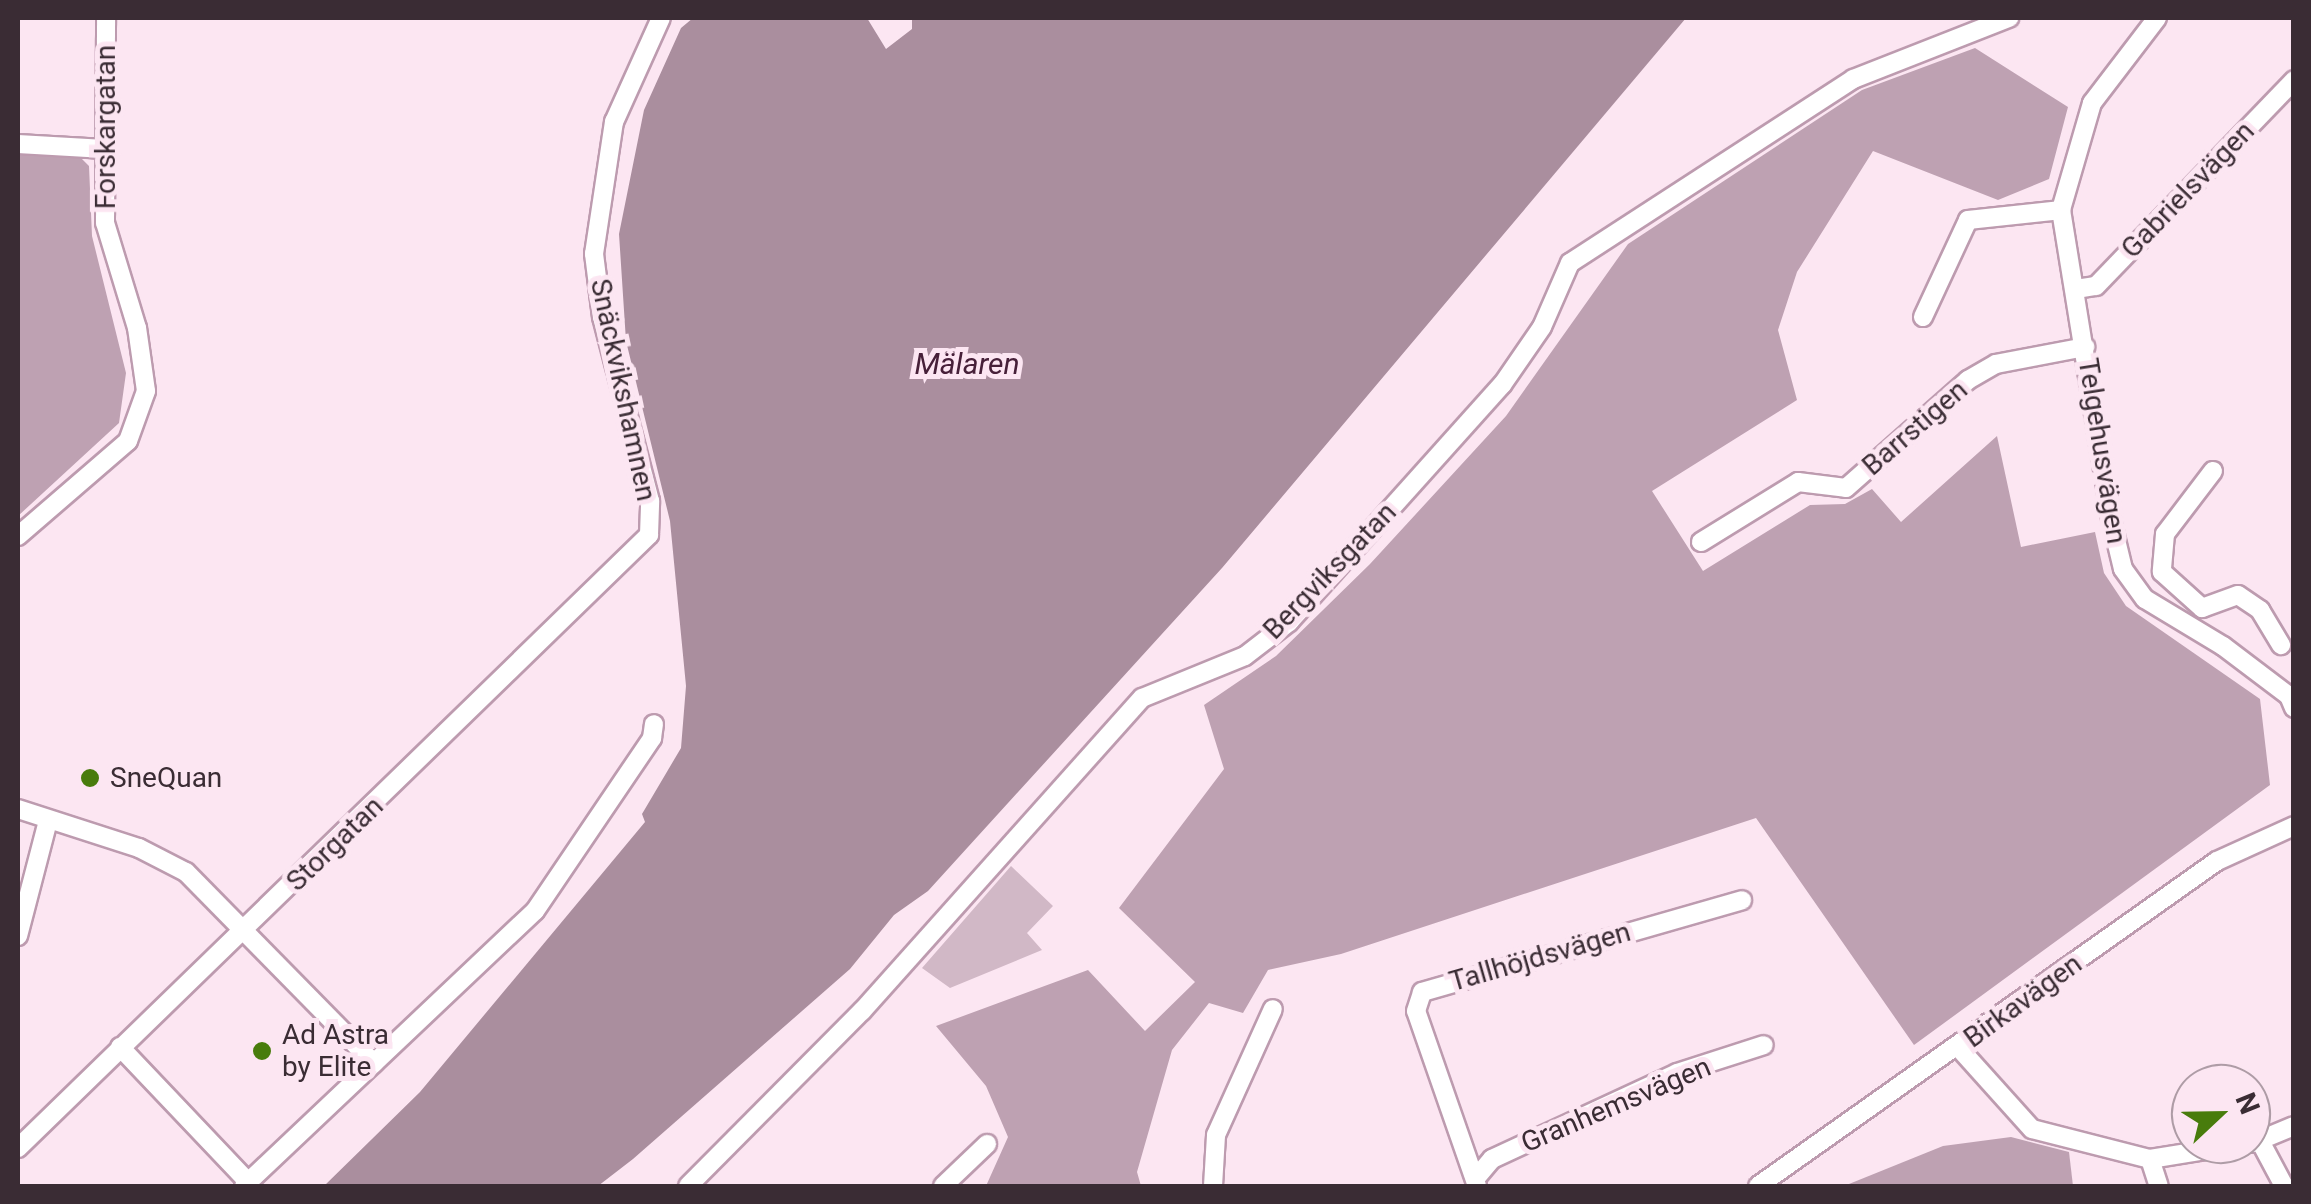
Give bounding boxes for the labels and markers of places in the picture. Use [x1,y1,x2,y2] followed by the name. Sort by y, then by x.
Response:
[110,761,222,795] place label: SneQuan
[79,767,101,789] marker: SneQuan
[282,1018,389,1084] place label: Ad Astra by Elite
[251,1040,273,1062] marker: Ad Astra by Elite

